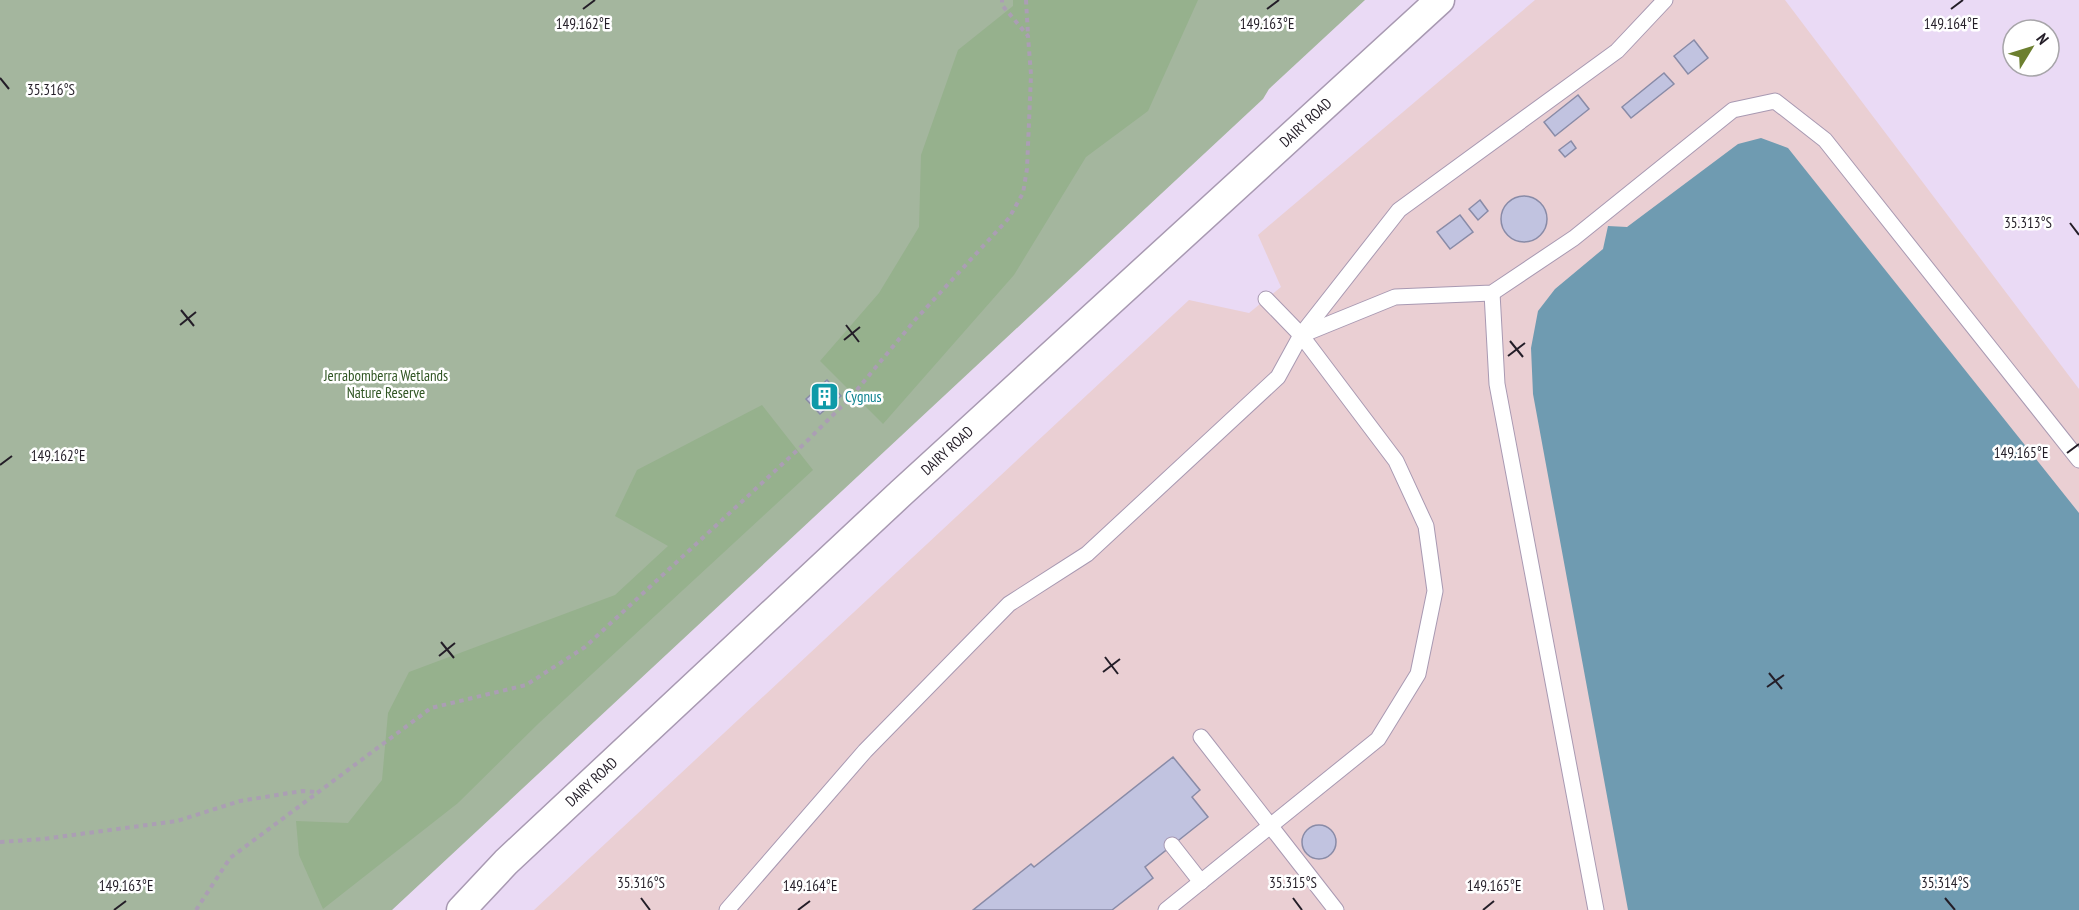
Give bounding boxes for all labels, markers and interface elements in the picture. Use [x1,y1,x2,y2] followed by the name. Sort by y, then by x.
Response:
[556,14,610,33] text: 149.162°E
[1240,14,1294,33] text: 149.163°E
[1924,14,1978,33] text: 149.164°E
[2001,18,2061,78] north arrow
[2032,29,2053,48] text: N
[27,80,75,99] text: 35.316°S
[1275,94,1336,151] street label: DAIRY ROAD
[2004,213,2052,232] text: 35.313°S
[323,366,448,402] park label: Jerrabomberra Wetlands Nature Reserve
[808,381,840,413] building icon: Cygnus
[845,387,882,406] place label: Cygnus
[917,422,977,479] street label: DAIRY ROAD
[1994,443,2048,462] text: 149.165°E
[31,446,85,465] text: 149.162°E
[561,753,621,810] street label: DAIRY ROAD
[617,873,665,892] text: 35.316°S
[1269,873,1317,892] text: 35.315°S
[1921,873,1969,892] text: 35.314°S
[99,876,153,895] text: 149.163°E
[783,876,837,895] text: 149.164°E
[1467,876,1521,895] text: 149.165°E

